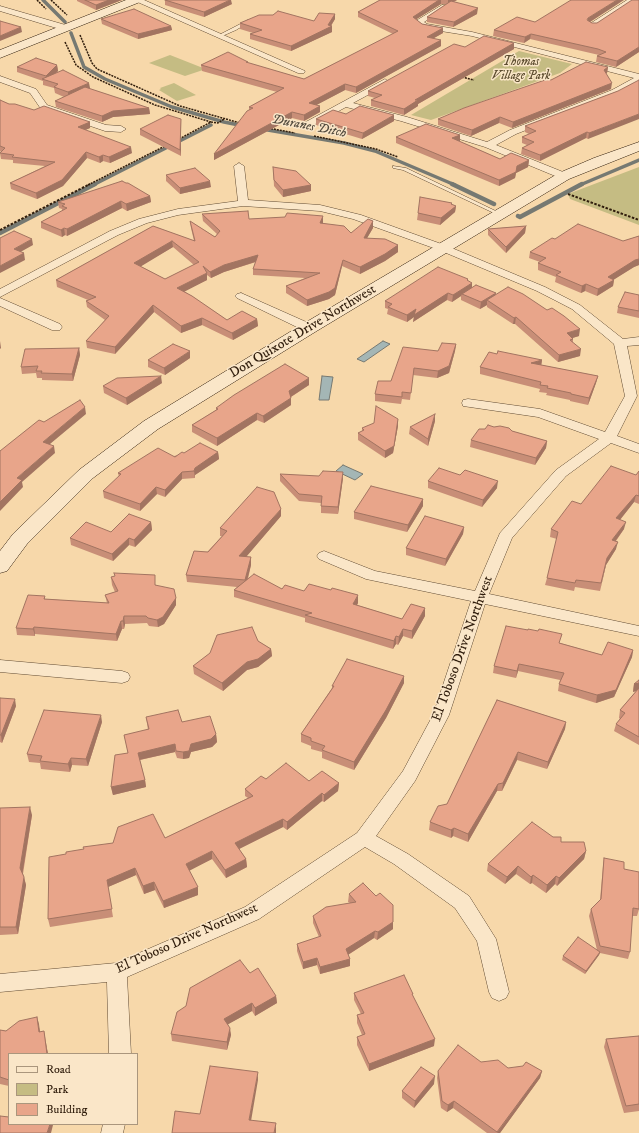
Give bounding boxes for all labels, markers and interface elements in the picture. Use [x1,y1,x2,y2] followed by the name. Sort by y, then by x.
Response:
[492,56,550,84] park label: Thomas Village Park
[271,112,347,142] water label: Duranes Ditch
[227,281,379,383] street label: Don Quixote Drive Northwest
[429,574,497,724] street label: El Toboso Drive Northwest
[113,900,261,978] street label: El Toboso Drive Northwest
[8,1053,138,1125] legend
[46,1062,71,1077] text: Road
[46,1082,68,1097] text: Park
[46,1102,87,1117] text: Building

